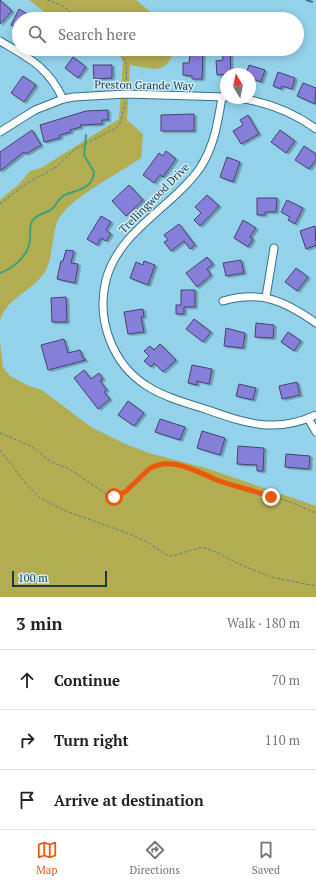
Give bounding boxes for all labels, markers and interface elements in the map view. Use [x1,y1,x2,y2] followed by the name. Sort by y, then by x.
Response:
[12,12,304,56] search box
[26,23,48,45] icon: search
[58,24,136,44] text: Search here
[220,68,256,104] north arrow
[94,77,194,93] street label: Preston Grande Way
[116,160,192,236] street label: Trellingwood Drive
[105,488,123,506] route start
[262,488,280,506] route end
[12,569,107,588] scale bar
[18,571,48,585] text: 100 m
[16,612,63,635] text: 3 min
[227,614,300,632] text: Walk · 180 m
[16,669,38,691] icon: ahead
[54,670,120,690] text: Continue
[272,671,300,689] text: 70 m
[16,729,38,751] icon: right
[54,730,129,750] text: Turn right
[265,731,300,749] text: 110 m
[16,789,38,811] icon: arrive
[54,790,204,810] text: Arrive at destination
[36,839,58,877] tab: Map
[129,839,180,877] tab: Directions
[252,839,280,877] tab: Saved

